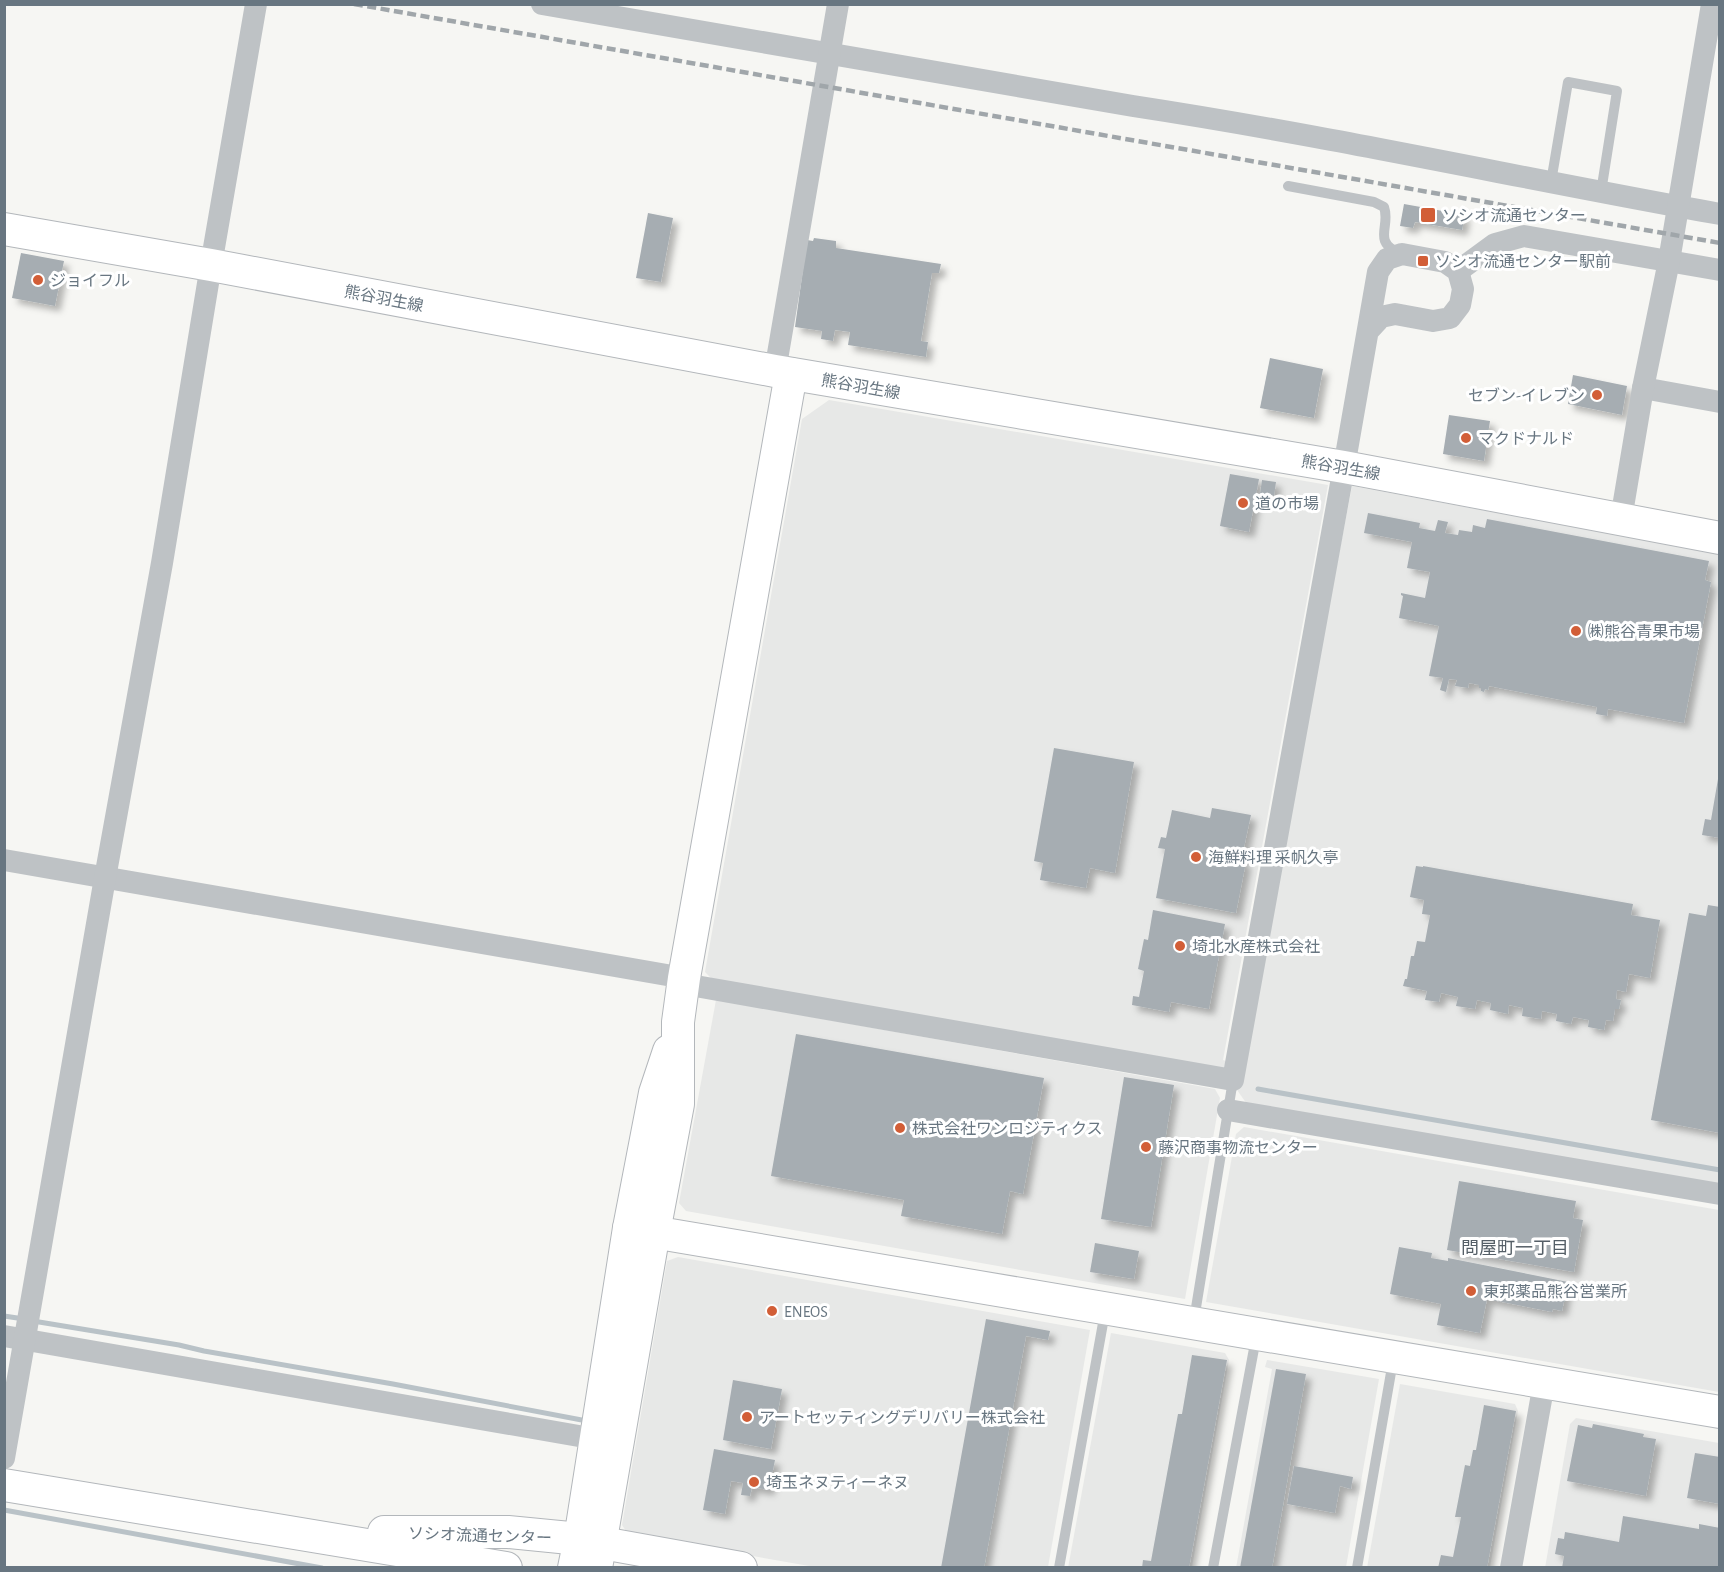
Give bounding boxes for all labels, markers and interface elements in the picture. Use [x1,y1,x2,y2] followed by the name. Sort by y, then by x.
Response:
[1419,206,1437,224] marker: ソシオ流通センター
[1442,207,1586,224] place label: ソシオ流通センター
[1435,253,1611,270] place label: ソシオ流通センター駅前
[1416,254,1430,268] marker: ソシオ流通センター駅前
[31,273,45,287] marker: ジョイフル
[50,273,130,289] place label: ジョイフル
[343,283,425,314] street label: 熊谷羽生線
[820,371,902,402] street label: 熊谷羽生線
[1468,387,1585,404] place label: セブン-イレブン
[1590,388,1604,402] marker: セブン-イレブン
[1459,431,1473,445] marker: マクドナルド
[1478,431,1574,447] place label: マクドナルド
[1300,452,1382,483] street label: 熊谷羽生線
[1255,495,1319,512] place label: 道の市場
[1236,496,1250,510] marker: 道の市場
[1588,623,1700,640] place label: ㈱熊谷青果市場
[1569,624,1583,638] marker: ㈱熊谷青果市場
[1208,849,1339,866] place label: 海鮮料理 采帆久亭
[1189,850,1203,864] marker: 海鮮料理 采帆久亭
[1192,938,1320,955] place label: 埼北水産株式会社
[1173,939,1187,953] marker: 埼北水産株式会社
[893,1121,907,1135] marker: 株式会社ワンロジティクス
[912,1121,1103,1137] place label: 株式会社ワンロジティクス
[1158,1139,1318,1156] place label: 藤沢商事物流センター
[1139,1140,1153,1154] marker: 藤沢商事物流センター
[1461,1240,1569,1258] district label: 問屋町一丁目
[1483,1283,1627,1300] place label: 東邦薬品熊谷営業所
[1464,1284,1478,1298] marker: 東邦薬品熊谷営業所
[765,1304,779,1318] marker: ENEOS
[784,1304,828,1320] place label: ENEOS
[759,1409,1045,1426] place label: アートセッティングデリバリー株式会社
[740,1410,754,1424] marker: アートセッティングデリバリー株式会社
[747,1475,761,1489] marker: 埼玉ネヌティーネヌ
[766,1475,909,1491] place label: 埼玉ネヌティーネヌ
[408,1524,552,1547] street label: ソシオ流通センター

